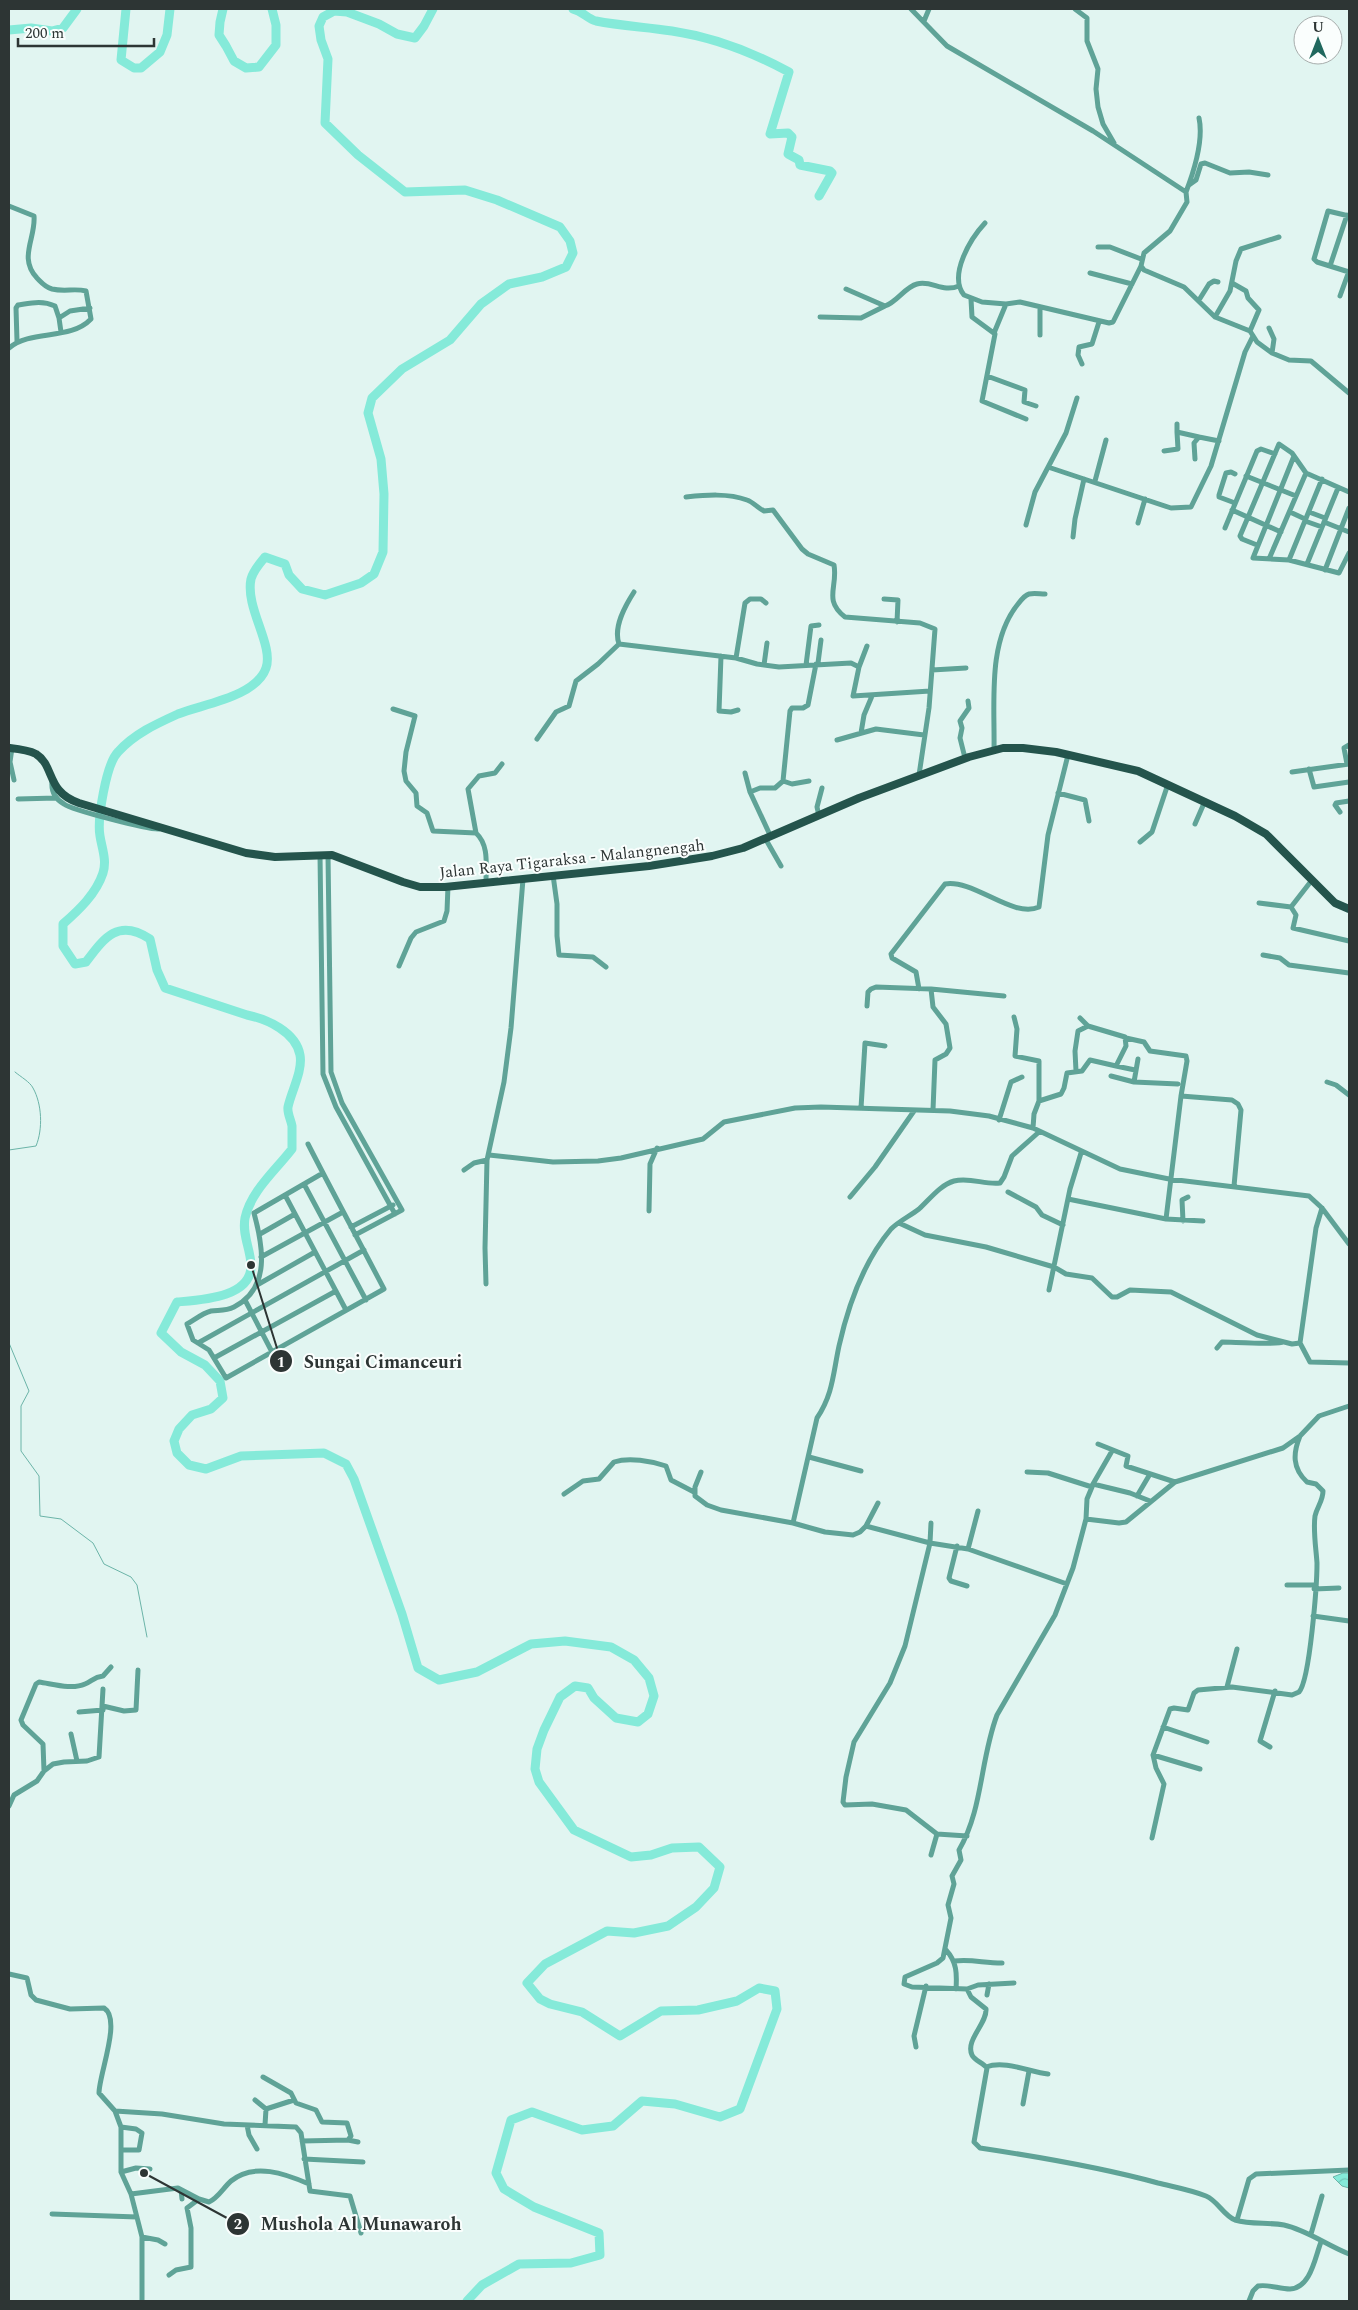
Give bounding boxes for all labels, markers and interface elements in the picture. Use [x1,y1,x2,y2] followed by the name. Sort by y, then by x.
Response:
[18,15,154,47] scale bar
[1293,15,1343,65] north arrow
[1312,17,1324,38] text: U
[25,22,64,45] text: 200 m
[438,833,706,885] street label: Jalan Raya Tigaraksa - Malangnengah
[269,1345,472,1378] callout: Sungai Cimanceuri
[304,1349,462,1376] text: Sungai Cimanceuri
[277,1351,285,1374] text: 1
[226,2207,472,2240] callout: Mushola Al Munawaroh
[260,2211,462,2238] text: Mushola Al Munawaroh
[234,2213,242,2236] text: 2

